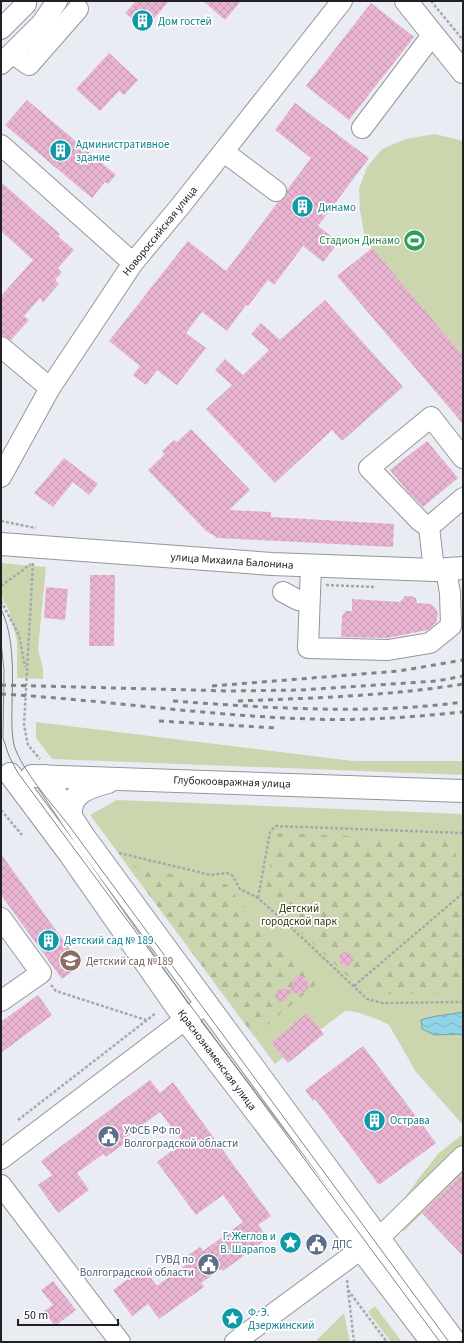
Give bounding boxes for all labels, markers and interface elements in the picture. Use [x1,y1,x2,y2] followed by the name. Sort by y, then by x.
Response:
[130,8,156,34] building icon: Дом гостей
[158,14,212,29] place label: Дом гостей
[47,137,73,163] building icon: Административное здание
[76,137,170,165] place label: Административное здание
[119,183,201,279] street label: Новороссийская улица
[290,194,316,220] building icon: Динамо
[318,200,356,215] place label: Динамо
[402,227,428,253] sports icon: Стадион Динамо
[319,233,400,248] place label: Стадион Динамо
[170,549,294,573] street label: улица Михаила Балонина
[173,772,291,792] street label: Глубокоовражная улица
[261,901,337,929] park label: Детский городской парк
[35,927,61,953] building icon: Детский сад № 189
[64,933,153,948] place label: Детский сад № 189
[57,948,83,974] school or university icon: Детский сад №189
[86,954,173,969] place label: Детский сад №189
[174,1006,260,1114] street label: Краснознаменская улица
[362,1107,388,1133] building icon: Острава
[390,1113,430,1128] place label: Острава
[95,1123,121,1149] public building icon: УФСБ РФ по Волгоградской области
[124,1123,238,1151] place label: УФСБ РФ по Волгоградской области
[220,1229,276,1257] place label: Г. Жеглов и В. Шарапов
[278,1229,304,1255] place icon: Г. Жеглов и В. Шарапов
[303,1231,329,1257] public building icon: ДПС
[332,1237,352,1252] place label: ДПС
[80,1252,194,1280] place label: ГУВД по Волгоградской области
[196,1252,222,1278] public building icon: ГУВД по Волгоградской области
[18,1301,118,1327] scale bar
[220,1305,246,1331] place icon: Ф. Э. Дзержинский
[248,1305,314,1333] place label: Ф. Э. Дзержинский
[24,1307,48,1324] text: 50 m

